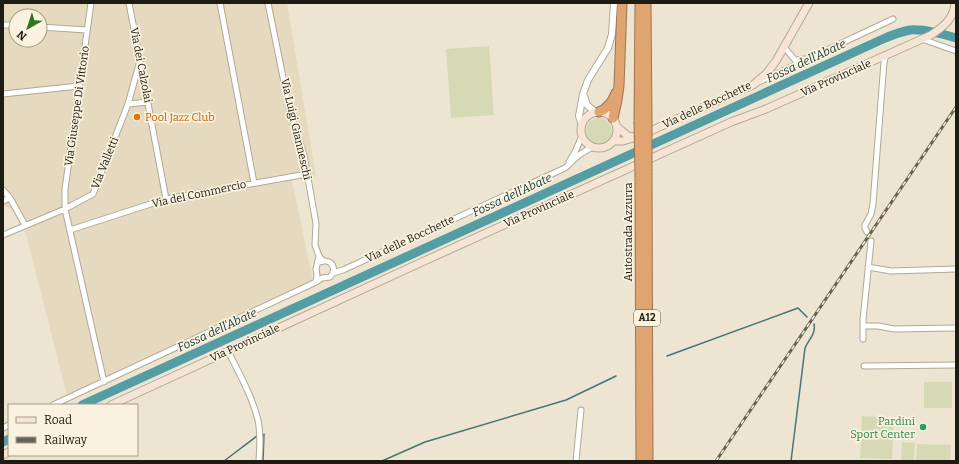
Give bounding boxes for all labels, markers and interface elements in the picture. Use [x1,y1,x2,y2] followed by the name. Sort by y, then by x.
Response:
[8,8,48,48] north arrow
[127,26,155,104] street label: Via dei Calzolai
[14,27,29,43] text: N
[764,36,848,86] water label: Fossa dell'Abate
[62,45,92,167] street label: Via Giuseppe Di Vittorio
[799,57,873,99] street label: Via Provinciale
[278,77,314,182] street label: Via Luigi Gianneschi
[661,79,753,131] street label: Via delle Bocchette
[145,111,215,124] place label: Pool Jazz Club
[132,112,142,122] marker: Pool Jazz Club
[89,135,122,191] street label: Via Valletti
[470,170,554,220] water label: Fossa dell'Abate
[151,178,247,210] street label: Via del Commercio
[622,182,635,282] street label: Autostrada Azzurra
[502,188,576,230] street label: Via Provinciale
[364,213,456,265] street label: Via delle Bocchette
[175,305,259,355] water label: Fossa dell'Abate
[634,310,660,326] road number: A12
[208,321,282,365] street label: Via Provinciale
[8,404,138,456] legend
[44,413,72,427] text: Road
[850,415,916,441] place label: Pardini Sport Center
[918,422,928,432] marker: Pardini Sport Center
[44,433,88,447] text: Railway

